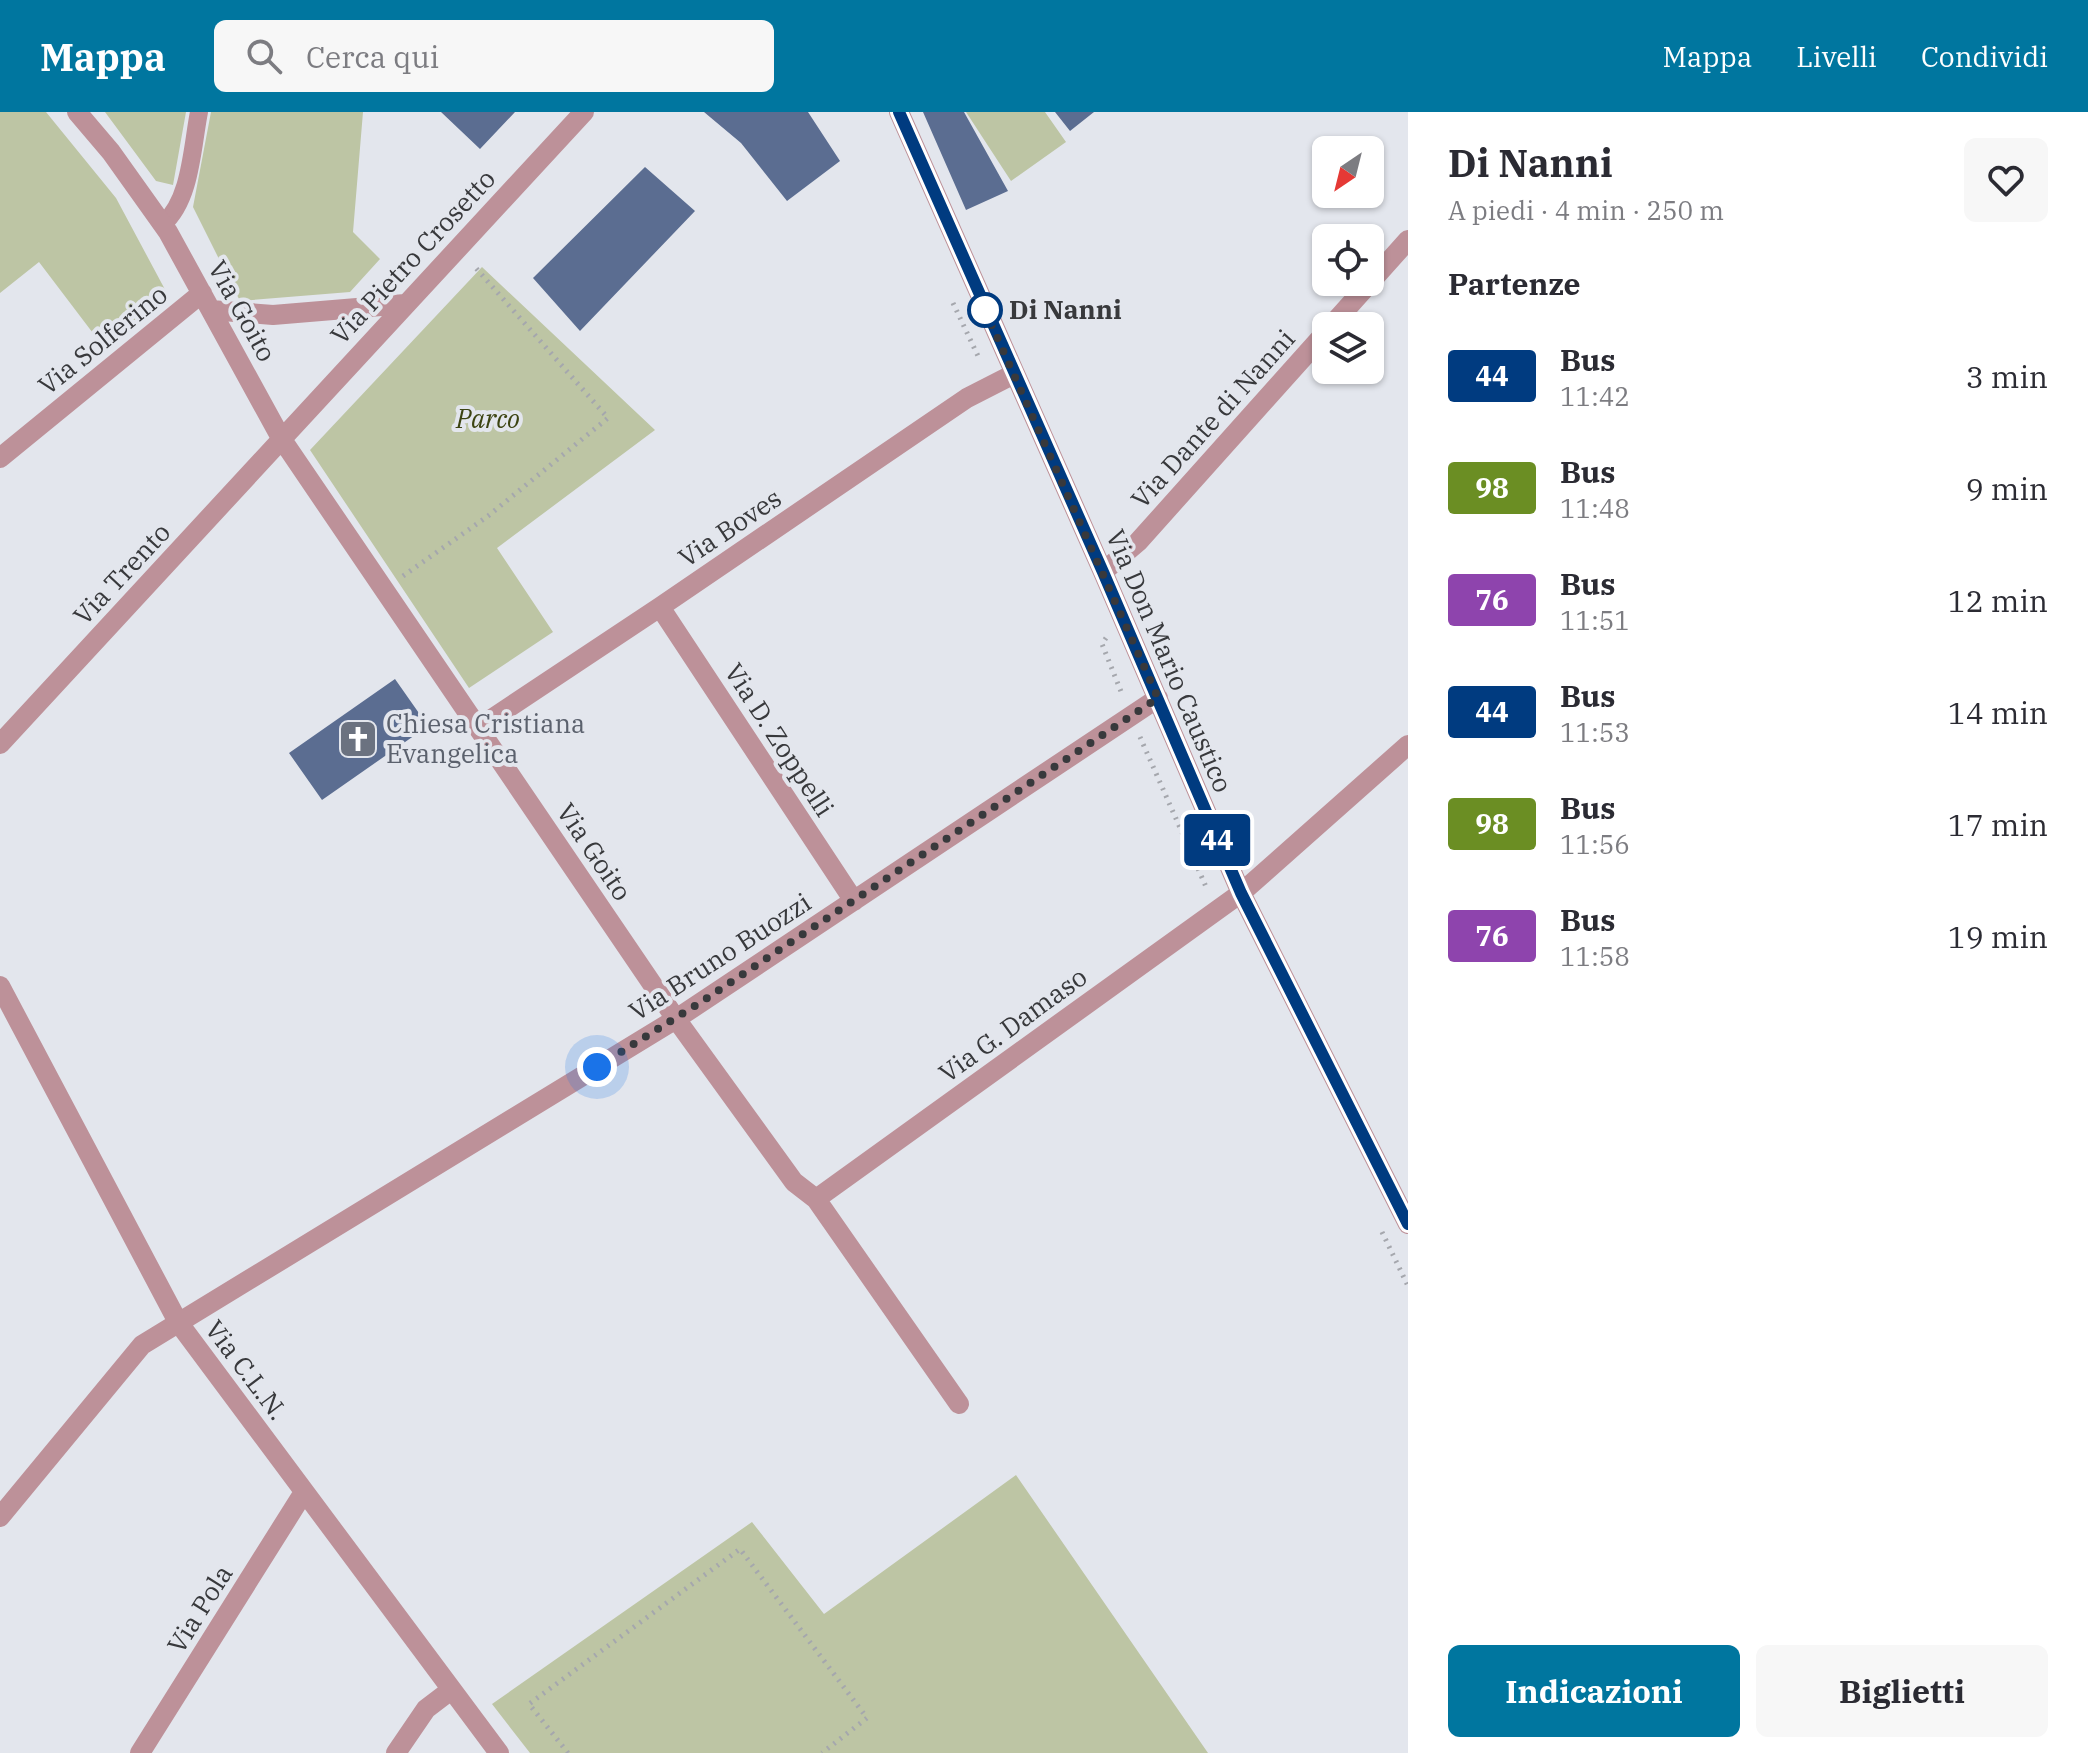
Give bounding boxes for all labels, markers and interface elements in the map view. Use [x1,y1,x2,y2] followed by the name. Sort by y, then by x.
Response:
[214,20,774,92] search box
[40,32,166,81] text: Mappa
[242,34,286,78] icon: search
[306,37,439,76] text: Cerca qui
[1663,38,1752,75] text: Mappa
[1796,38,1877,75] text: Livelli
[1921,38,2048,75] text: Condividi
[1312,136,1384,208] north arrow
[1312,136,1384,384] map controls
[1448,138,1613,187] text: Di Nanni
[1964,138,2048,222] button: heart
[322,162,502,351] street label: Via Pietro Crosetto
[1448,193,1724,227] text: A piedi · 4 min · 250 m
[1312,224,1384,296] button: locate
[201,254,285,367] street label: Via Goito
[1448,264,1580,303] text: Partenze
[31,277,174,402] street label: Via Solferino
[1009,292,1122,326] place label: Di Nanni
[968,293,1002,327] marker: Di Nanni
[1312,312,1384,384] button: layers
[1123,322,1302,515] street label: Via Dante di Nanni
[1560,340,1615,379] text: Bus
[1475,357,1509,394] text: 44
[1966,357,2048,396] text: 3 min
[1560,379,1630,413] text: 11:42
[455,401,520,435] park label: Parco
[1560,452,1615,491] text: Bus
[1475,469,1509,506] text: 98
[1966,469,2048,508] text: 9 min
[671,480,788,574] street label: Via Boves
[1560,491,1630,525] text: 11:48
[65,515,177,632] street label: Via Trento
[1099,524,1241,797] street label: Via Don Mario Caustico
[1560,564,1615,603] text: Bus
[1475,581,1509,618] text: 76
[1948,581,2048,620] text: 12 min
[1560,603,1630,637] text: 11:51
[718,656,842,823] street label: Via D. Zoppelli
[1560,676,1615,715] text: Bus
[1475,693,1509,730] text: 44
[1948,693,2048,732] text: 14 min
[386,706,585,770] place label: Chiesa Cristiana Evangelica
[1560,715,1630,749] text: 11:53
[337,718,379,760] church icon: Chiesa Cristiana Evangelica
[1560,788,1615,827] text: Bus
[550,796,640,907] street label: Via Goito
[1475,805,1509,842] text: 98
[1948,805,2048,844] text: 17 min
[1181,814,1253,866] line badge: 44
[1200,821,1234,858] text: 44
[1560,827,1630,861] text: 11:56
[622,885,817,1028] street label: Via Bruno Buozzi
[1560,900,1615,939] text: Bus
[1475,917,1509,954] text: 76
[1948,917,2048,956] text: 19 min
[1560,939,1630,973] text: 11:58
[932,959,1093,1089] street label: Via G. Damaso
[577,1047,617,1087] your location
[198,1313,295,1426] street label: Via C.L.N.
[159,1558,239,1659] street label: Via Pola
[1448,1645,1740,1737] button: Indicazioni
[1756,1645,2048,1737] button: Biglietti

